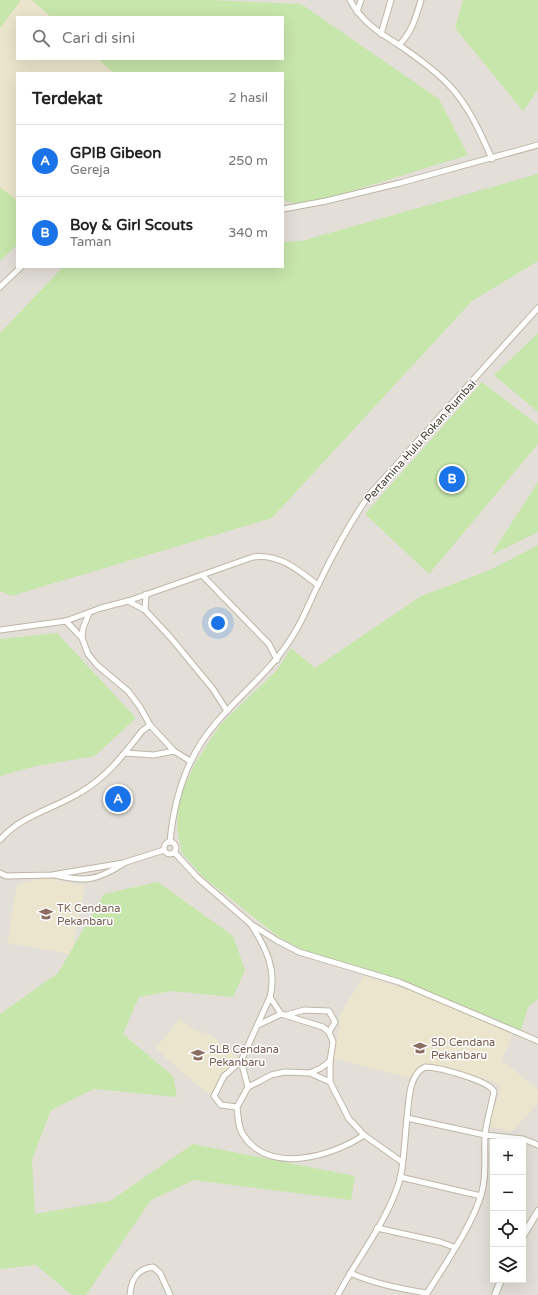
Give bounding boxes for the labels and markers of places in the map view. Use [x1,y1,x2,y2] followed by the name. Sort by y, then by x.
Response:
[439,464,465,494] pin: B
[105,784,131,814] pin: A
[57,902,120,928] place label: TK Cendana Pekanbaru
[38,906,54,922] school or university icon: TK Cendana Pekanbaru
[431,1036,495,1062] place label: SD Cendana Pekanbaru
[412,1040,428,1056] school or university icon: SD Cendana Pekanbaru
[209,1043,279,1069] place label: SLB Cendana Pekanbaru
[190,1047,206,1063] school or university icon: SLB Cendana Pekanbaru

